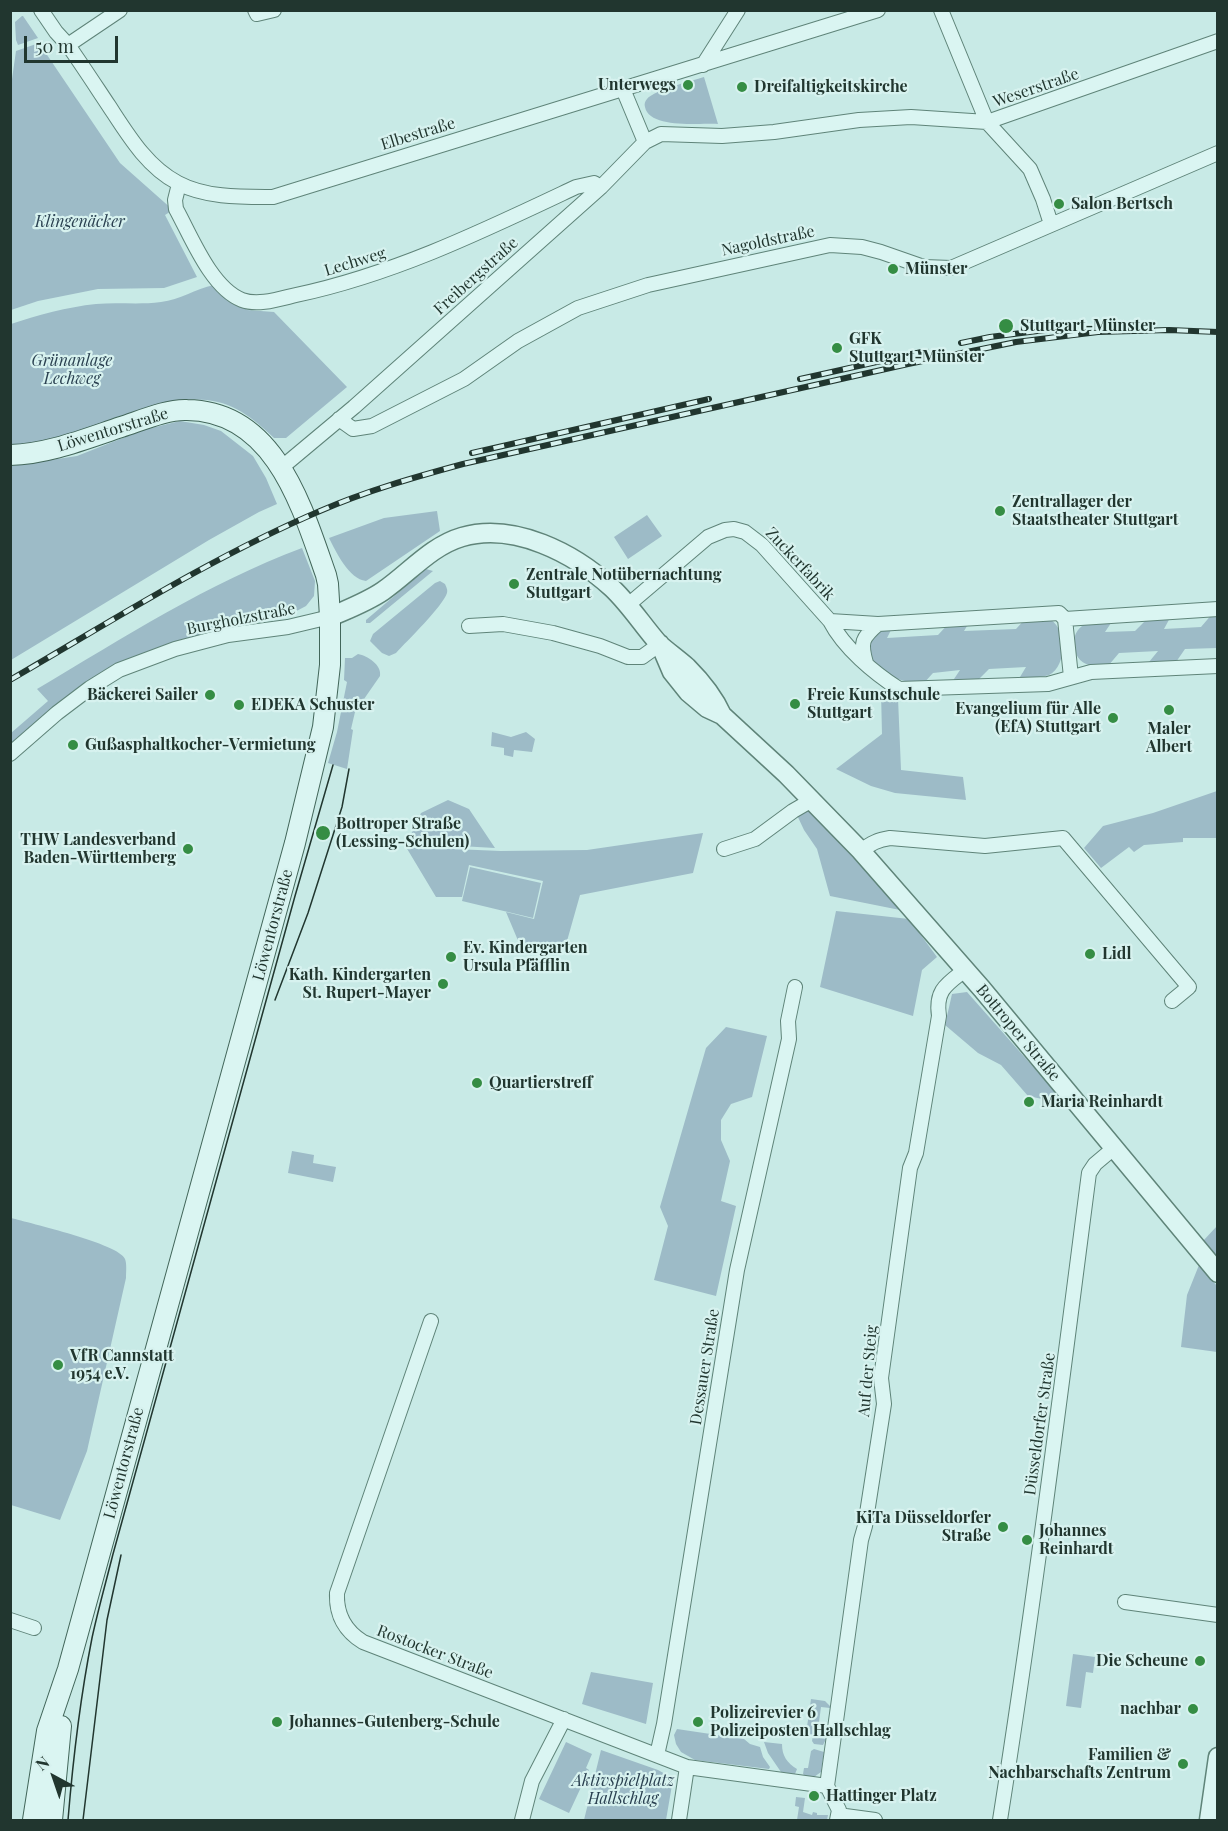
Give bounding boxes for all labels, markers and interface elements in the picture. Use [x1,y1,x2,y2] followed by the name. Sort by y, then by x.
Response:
[27,24,122,62] scale bar
[35,34,74,58] text: 50 m
[991,64,1081,112] street label: Weserstraße
[598,75,676,95] place label: Unterwegs
[754,77,908,97] place label: Dreifaltigkeitskirche
[681,78,695,92] marker: Unterwegs
[735,80,749,94] marker: Dreifaltigkeitskirche
[378,114,458,154] street label: Elbestraße
[1071,194,1173,214] place label: Salon Bertsch
[1052,197,1066,211] marker: Salon Bertsch
[35,212,125,232] park label: Klingenäcker
[720,222,816,260] street label: Nagoldstraße
[430,233,522,319] street label: Freibergstraße
[322,244,388,280] street label: Lechweg
[905,259,968,279] place label: Münster
[886,262,900,276] marker: Münster
[1020,316,1156,336] place label: Stuttgart-Münster
[997,317,1015,335] marker: Stuttgart-Münster
[849,329,985,367] place label: GFK Stuttgart-Münster
[830,341,844,355] marker: GFK Stuttgart-Münster
[32,351,112,389] park label: Grünanlage Lechweg
[55,404,171,456] street label: Löwentorstraße
[1012,492,1178,530] place label: Zentrallager der Staatstheater Stuttgart
[993,504,1007,518] marker: Zentrallager der Staatstheater Stuttgart
[761,523,839,605] street label: Zuckerfabrik
[526,565,721,603] place label: Zentrale Notübernachtung Stuttgart
[507,577,521,591] marker: Zentrale Notübernachtung Stuttgart
[185,599,297,639] street label: Burgholzstraße
[87,685,198,705] place label: Bäckerei Sailer
[807,685,940,723] place label: Freie Kunstschule Stuttgart
[203,688,217,702] marker: Bäckerei Sailer
[251,695,374,715] place label: EDEKA Schuster
[788,697,802,711] marker: Freie Kunstschule Stuttgart
[232,698,246,712] marker: EDEKA Schuster
[955,699,1101,737] place label: Evangelium für Alle (EfA) Stuttgart
[1162,703,1176,717] marker: Maler Albert
[1106,711,1120,725] marker: Evangelium für Alle (EfA) Stuttgart
[1146,719,1192,757] place label: Maler Albert
[85,735,316,755] place label: Gußasphaltkocher-Vermietung
[66,738,80,752] marker: Gußasphaltkocher-Vermietung
[336,814,469,852] place label: Bottroper Straße (Lessing-Schulen)
[314,824,332,842] marker: Bottroper Straße (Lessing-Schulen)
[20,830,176,868] place label: THW Landesverband Baden-Württemberg
[181,842,195,856] marker: THW Landesverband Baden-Württemberg
[249,867,297,983] street label: Löwentorstraße
[463,938,588,976] place label: Ev. Kindergarten Ursula Pfäfflin
[1102,944,1131,964] place label: Lidl
[1083,947,1097,961] marker: Lidl
[444,950,458,964] marker: Ev. Kindergarten Ursula Pfäfflin
[289,965,431,1003] place label: Kath. Kindergarten St. Rupert-Mayer
[436,977,450,991] marker: Kath. Kindergarten St. Rupert-Mayer
[972,981,1064,1085] street label: Bottroper Straße
[489,1073,593,1093] place label: Quartierstreff
[470,1076,484,1090] marker: Quartierstreff
[1041,1092,1163,1112] place label: Maria Reinhardt
[1022,1095,1036,1109] marker: Maria Reinhardt
[686,1308,724,1426] street label: Dessauer Straße
[854,1324,882,1418] street label: Auf der Steig
[70,1346,174,1384] place label: VfR Cannstatt 1954 e.V.
[1020,1351,1060,1497] street label: Düsseldorfer Straße
[51,1358,65,1372] marker: VfR Cannstatt 1954 e.V.
[100,1405,148,1521] street label: Löwentorstraße
[856,1508,991,1546] place label: KiTa Düsseldorfer Straße
[996,1520,1010,1534] marker: KiTa Düsseldorfer Straße
[1039,1521,1113,1559] place label: Johannes Reinhardt
[1020,1533,1034,1547] marker: Johannes Reinhardt
[374,1621,496,1683] street label: Rostocker Straße
[1096,1651,1188,1671] place label: Die Scheune
[1193,1654,1207,1668] marker: Die Scheune
[1120,1699,1181,1719] place label: nachbar
[1186,1702,1200,1716] marker: nachbar
[710,1703,891,1741] place label: Polizeirevier 6 Polizeiposten Hallschlag
[289,1712,500,1732] place label: Johannes-Gutenberg-Schule
[270,1715,284,1729] marker: Johannes-Gutenberg-Schule
[691,1715,705,1729] marker: Polizeirevier 6 Polizeiposten Hallschlag
[988,1745,1171,1783] place label: Familien & Nachbarschafts Zentrum
[24,1747,84,1807] north arrow
[31,1751,53,1775] text: N
[1176,1757,1190,1771] marker: Familien & Nachbarschafts Zentrum
[572,1771,674,1809] park label: Aktivspielplatz Hallschlag
[826,1786,937,1806] place label: Hattinger Platz
[807,1789,821,1803] marker: Hattinger Platz

